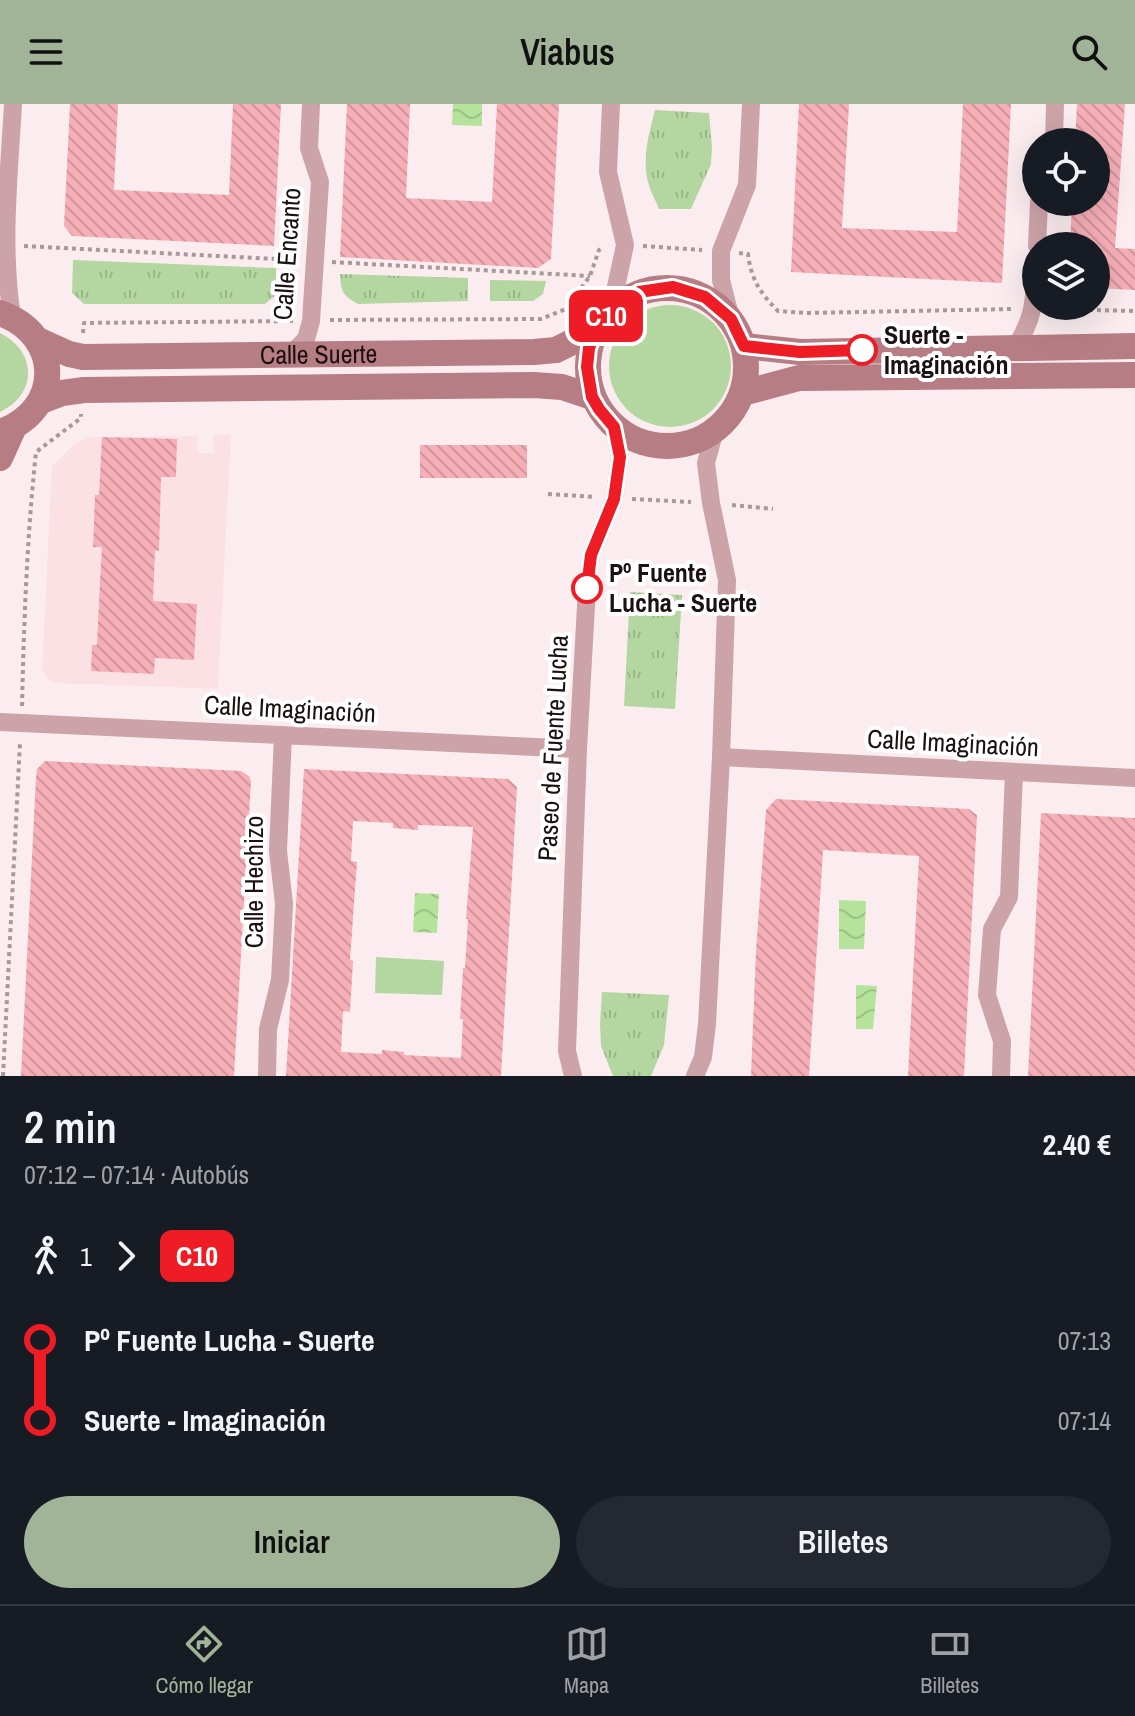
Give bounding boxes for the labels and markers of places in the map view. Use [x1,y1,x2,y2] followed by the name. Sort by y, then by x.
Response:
[884,317,1008,382] place label: Suerte - Imaginación
[847,335,877,365] marker: Suerte - Imaginación
[609,555,757,620] place label: Pº Fuente Lucha - Suerte
[572,573,602,603] marker: Pº Fuente Lucha - Suerte

